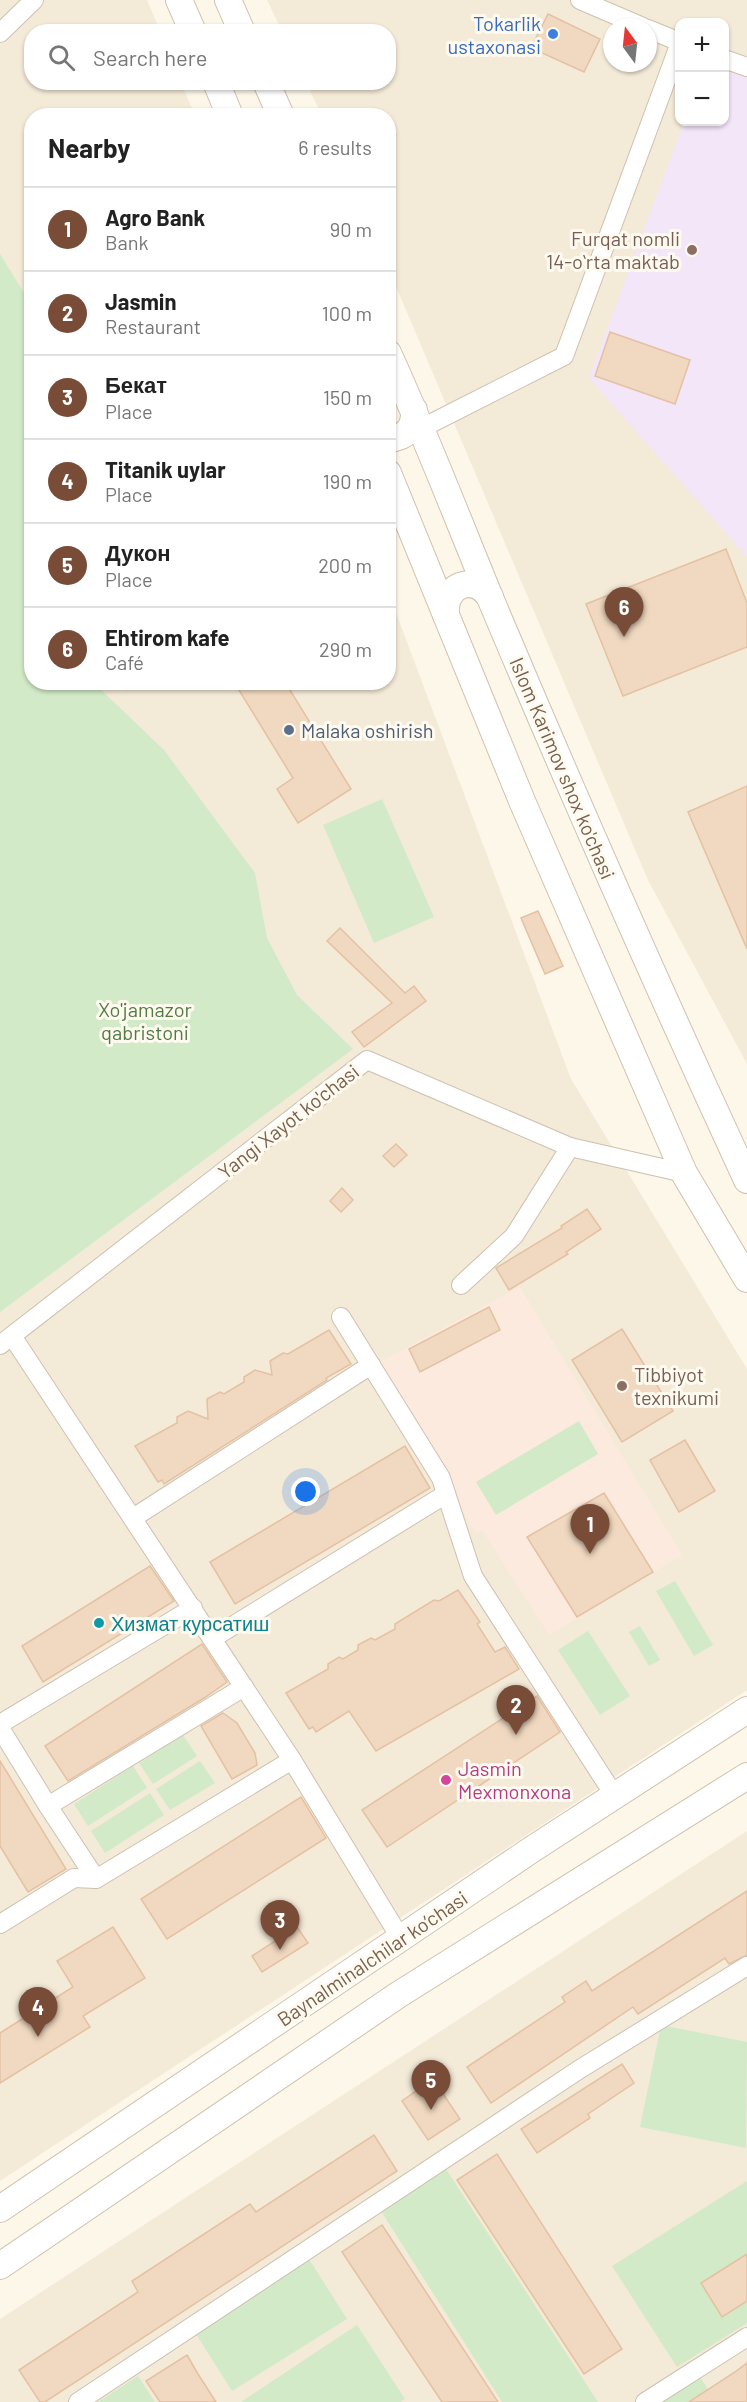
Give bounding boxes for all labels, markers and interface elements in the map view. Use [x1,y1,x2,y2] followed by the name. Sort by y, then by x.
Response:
[447,11,541,58] place label: Tokarlik ustaxonasi
[603,18,657,72] north arrow
[675,18,729,126] map controls
[675,18,729,72] button: +
[24,24,396,90] search box
[546,27,560,41] marker: Tokarlik ustaxonasi
[45,41,78,74] icon: search
[93,44,207,70] text: Search here
[675,72,729,126] button: −
[48,132,130,163] text: Nearby
[298,135,372,159] text: 6 results
[105,204,205,230] text: Agro Bank
[64,217,71,241] text: 1
[330,217,372,241] text: 90 m
[546,226,680,273] place label: Furqat nomli 14-oʻrta maktab
[105,230,148,254] text: Bank
[685,243,699,257] marker: Furqat nomli 14-oʻrta maktab
[105,288,177,314] text: Jasmin
[62,301,73,325] text: 2
[322,301,372,325] text: 100 m
[105,314,201,338] text: Restaurant
[105,371,167,397] text: Бекат
[62,385,73,409] text: 3
[323,385,372,409] text: 150 m
[105,399,153,423] text: Place
[105,456,226,482] text: Titanik uylar
[61,469,74,493] text: 4
[323,469,372,493] text: 190 m
[105,482,153,506] text: Place
[105,539,171,565] text: Дукон
[62,553,73,577] text: 5
[318,553,372,577] text: 200 m
[105,567,153,591] text: Place
[604,588,644,637] pin: 6
[105,624,229,650] text: Ehtirom kafe
[62,637,73,661] text: 6
[319,637,372,661] text: 290 m
[105,650,144,674] text: Café
[505,653,621,883] street label: Islom Karimov shox ko'chasi
[301,718,434,742] place label: Malaka oshirish
[282,723,296,737] marker: Malaka oshirish
[98,997,192,1044] park label: Xo'jamazor qabristoni
[213,1059,363,1183] street label: Yangi Xayot ko'chasi
[634,1362,719,1409] place label: Tibbiyot texnikumi
[615,1379,629,1393] marker: Tibbiyot texnikumi
[291,1477,320,1506] your location
[570,1504,610,1554] pin: 1
[111,1611,269,1635] place label: Хизмат курсатиш
[92,1616,106,1630] marker: Хизмат курсатиш
[496,1686,536,1735] pin: 2
[458,1756,571,1803] place label: Jasmin Mexmonxona
[439,1773,453,1787] marker: Jasmin Mexmonxona
[272,1885,472,2031] street label: Baynalminalchilar ko’chasi
[260,1900,300,1950] pin: 3
[18,1988,57,2037] pin: 4
[412,2060,450,2110] pin: 5

